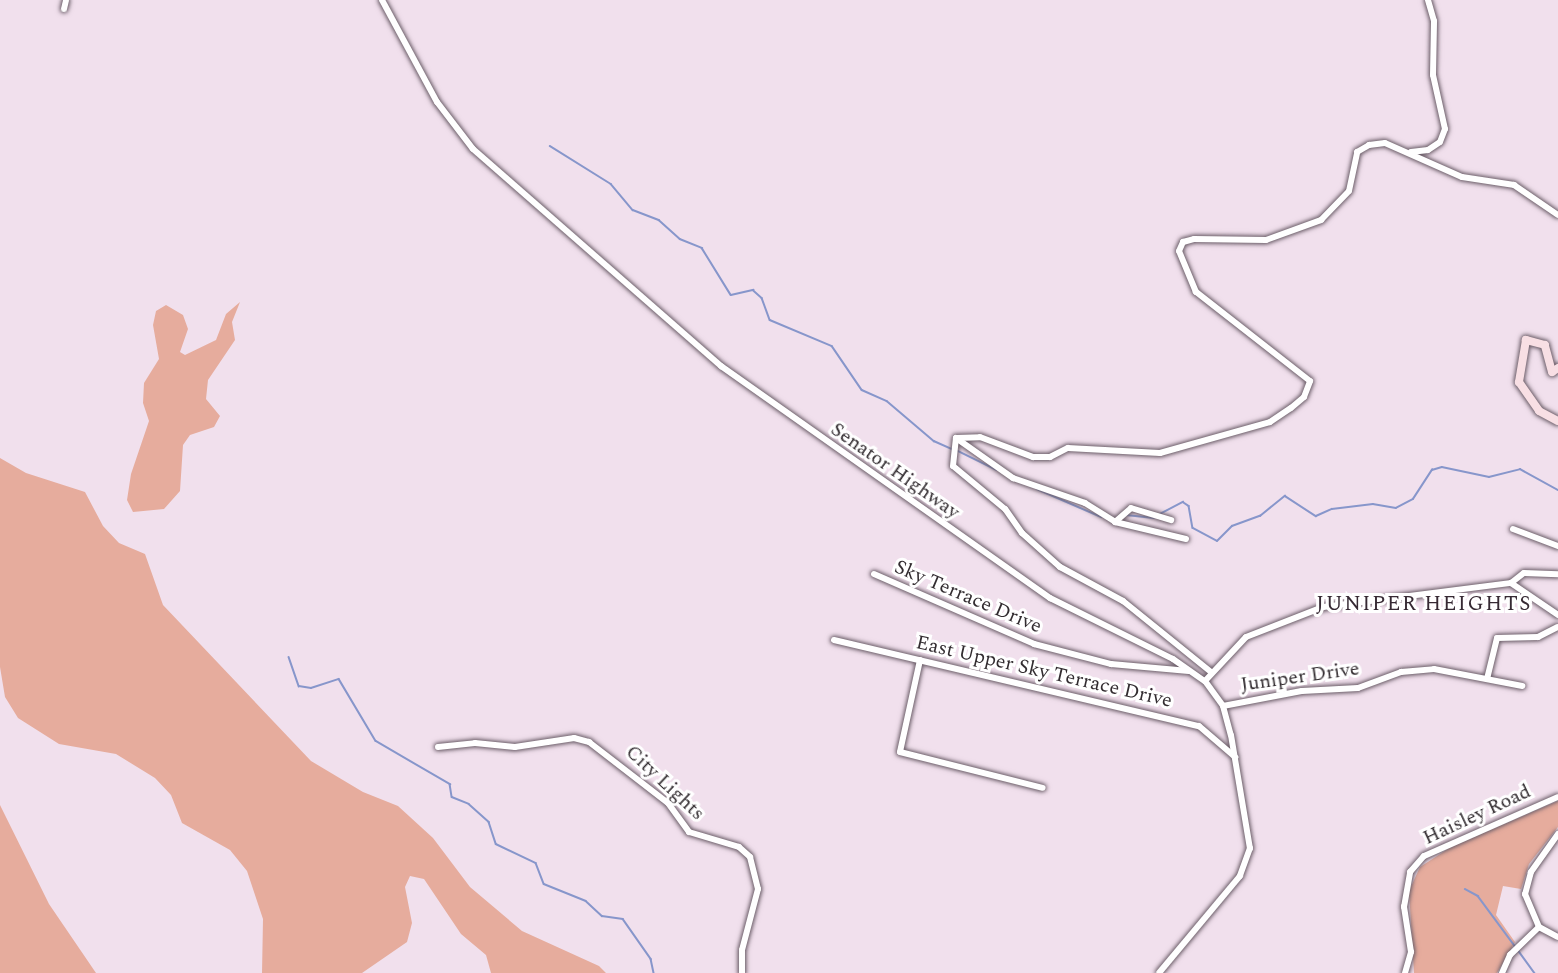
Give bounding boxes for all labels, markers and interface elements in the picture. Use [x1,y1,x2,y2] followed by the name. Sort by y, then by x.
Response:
[826,418,964,524] street label: Senator Highway
[891,555,1045,639] street label: Sky Terrace Drive
[1316,591,1532,617] district label: JUNIPER HEIGHTS
[914,631,1174,713] street label: East Upper Sky Terrace Drive
[1239,657,1361,697] street label: Juniper Drive
[620,740,710,826] street label: City Lights
[1419,780,1535,850] street label: Haisley Road

